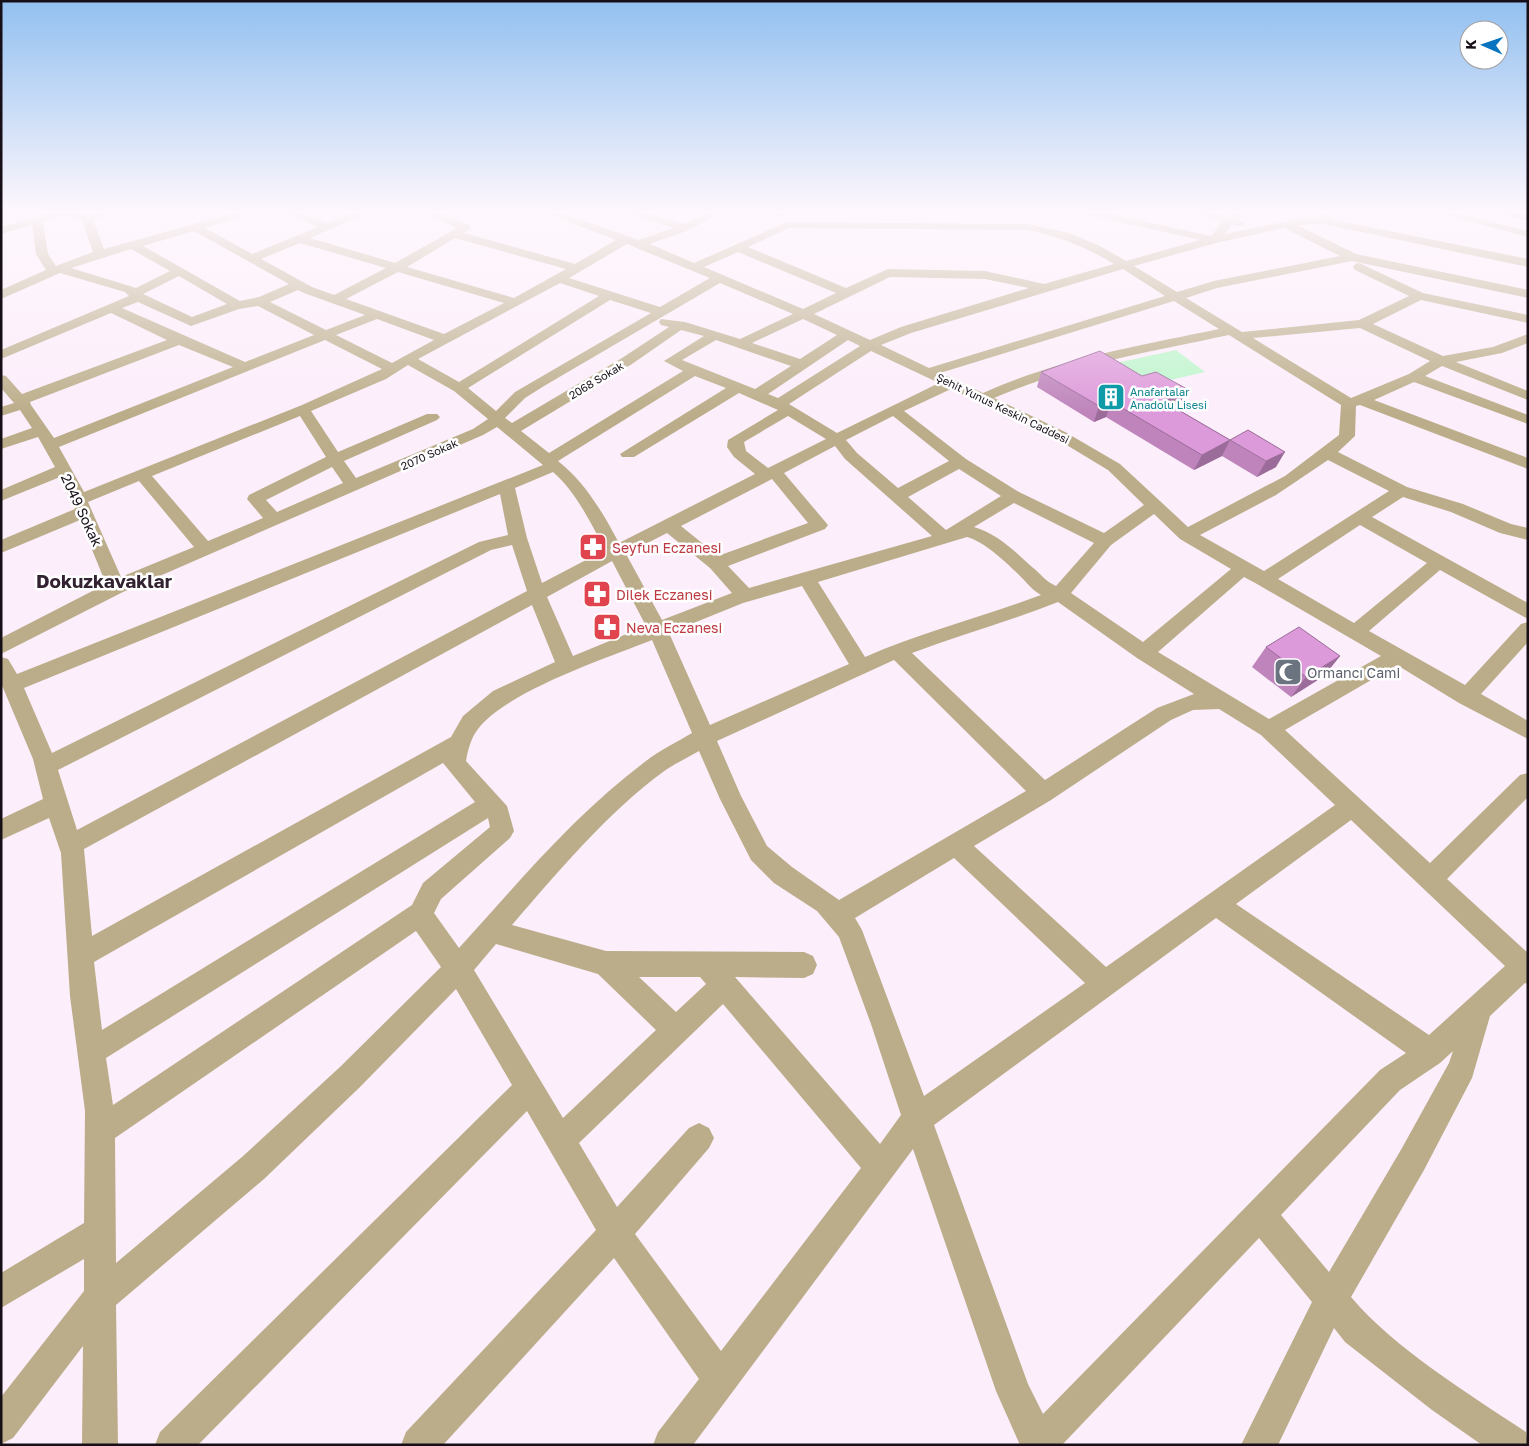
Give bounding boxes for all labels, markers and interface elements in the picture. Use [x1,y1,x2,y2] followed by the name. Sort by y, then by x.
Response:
[1459,20,1509,70] north arrow
[1462,39,1479,50] text: K
[566,359,626,401] street label: 2068 Sokak
[935,370,1071,446] street label: Şehit Yunus Keskin Caddesi
[1096,382,1126,412] building icon: Anafartalar Anadolu Lisesi
[1130,385,1207,411] place label: Anafartalar Anadolu Lisesi
[399,436,459,472] street label: 2070 Sokak
[58,471,106,549] street label: 2049 Sokak
[578,532,608,562] pharmacy icon: Seyfun Eczanesi
[612,539,722,556] place label: Seyfun Eczanesi
[36,569,173,592] district label: Dokuzkavaklar
[582,579,612,609] pharmacy icon: Dilek Eczanesi
[616,586,712,603] place label: Dilek Eczanesi
[592,612,622,642] pharmacy icon: Neva Eczanesi
[626,619,722,636] place label: Neva Eczanesi
[1273,657,1303,687] mosque icon: Ormancı Cami
[1307,664,1400,681] place label: Ormancı Cami

